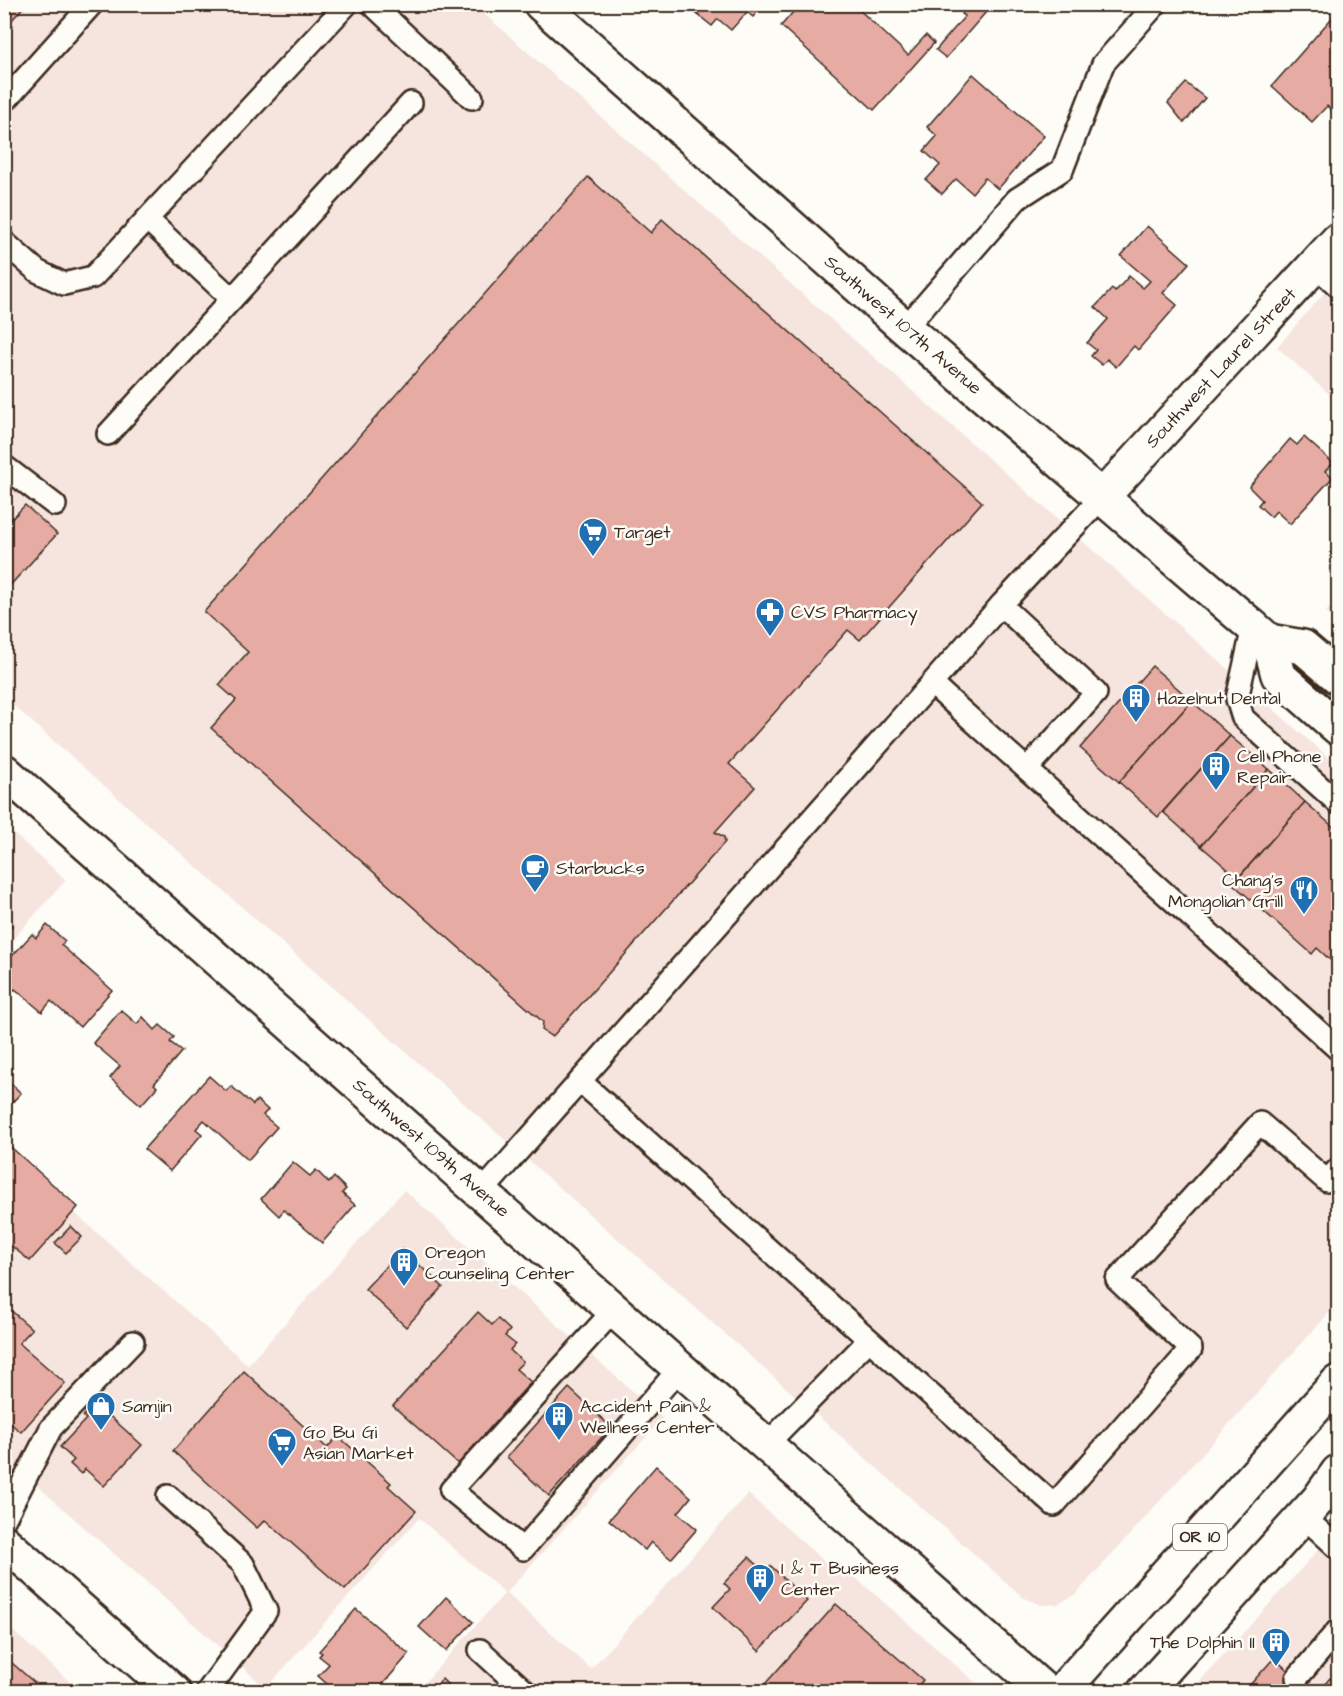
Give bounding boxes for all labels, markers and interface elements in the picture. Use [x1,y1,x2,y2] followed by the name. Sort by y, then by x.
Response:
[819,249,987,401] street label: Southwest 107th Avenue
[1140,282,1303,454] street label: Southwest Laurel Street
[577,516,609,558] supermarket icon: Target
[614,520,671,546] place label: Target
[754,596,786,638] pharmacy icon: CVS Pharmacy
[791,600,918,626] place label: CVS Pharmacy
[1120,682,1152,724] building icon: Hazelnut Dental
[1157,686,1281,711] place label: Hazelnut Dental
[1237,744,1322,790] place label: Cell Phone Repair
[1200,750,1232,792] building icon: Cell Phone Repair
[519,852,551,894] cafe icon: Starbucks
[556,856,645,881] place label: Starbucks
[1168,868,1283,915] place label: Chang's Mongolian Grill
[1288,874,1320,916] restaurant icon: Chang's Mongolian Grill
[347,1073,515,1223] street label: Southwest 109th Avenue
[425,1240,574,1287] place label: Oregon Counseling Center
[388,1246,420,1288] building icon: Oregon Counseling Center
[85,1390,117,1432] shop icon: Samjin
[122,1394,172,1419] place label: Samjin
[580,1394,715,1440] place label: Accident Pain & Wellness Center
[543,1400,575,1442] building icon: Accident Pain & Wellness Center
[303,1420,414,1466] place label: Go Bu Gi Asian Market
[266,1426,298,1468] supermarket icon: Go Bu Gi Asian Market
[1173,1524,1227,1550] road number: OR 10
[781,1556,899,1602] place label: I & T Business Center
[744,1562,776,1604] building icon: I & T Business Center
[1260,1626,1292,1668] building icon: The Dolphin II
[1150,1630,1255,1655] place label: The Dolphin II

